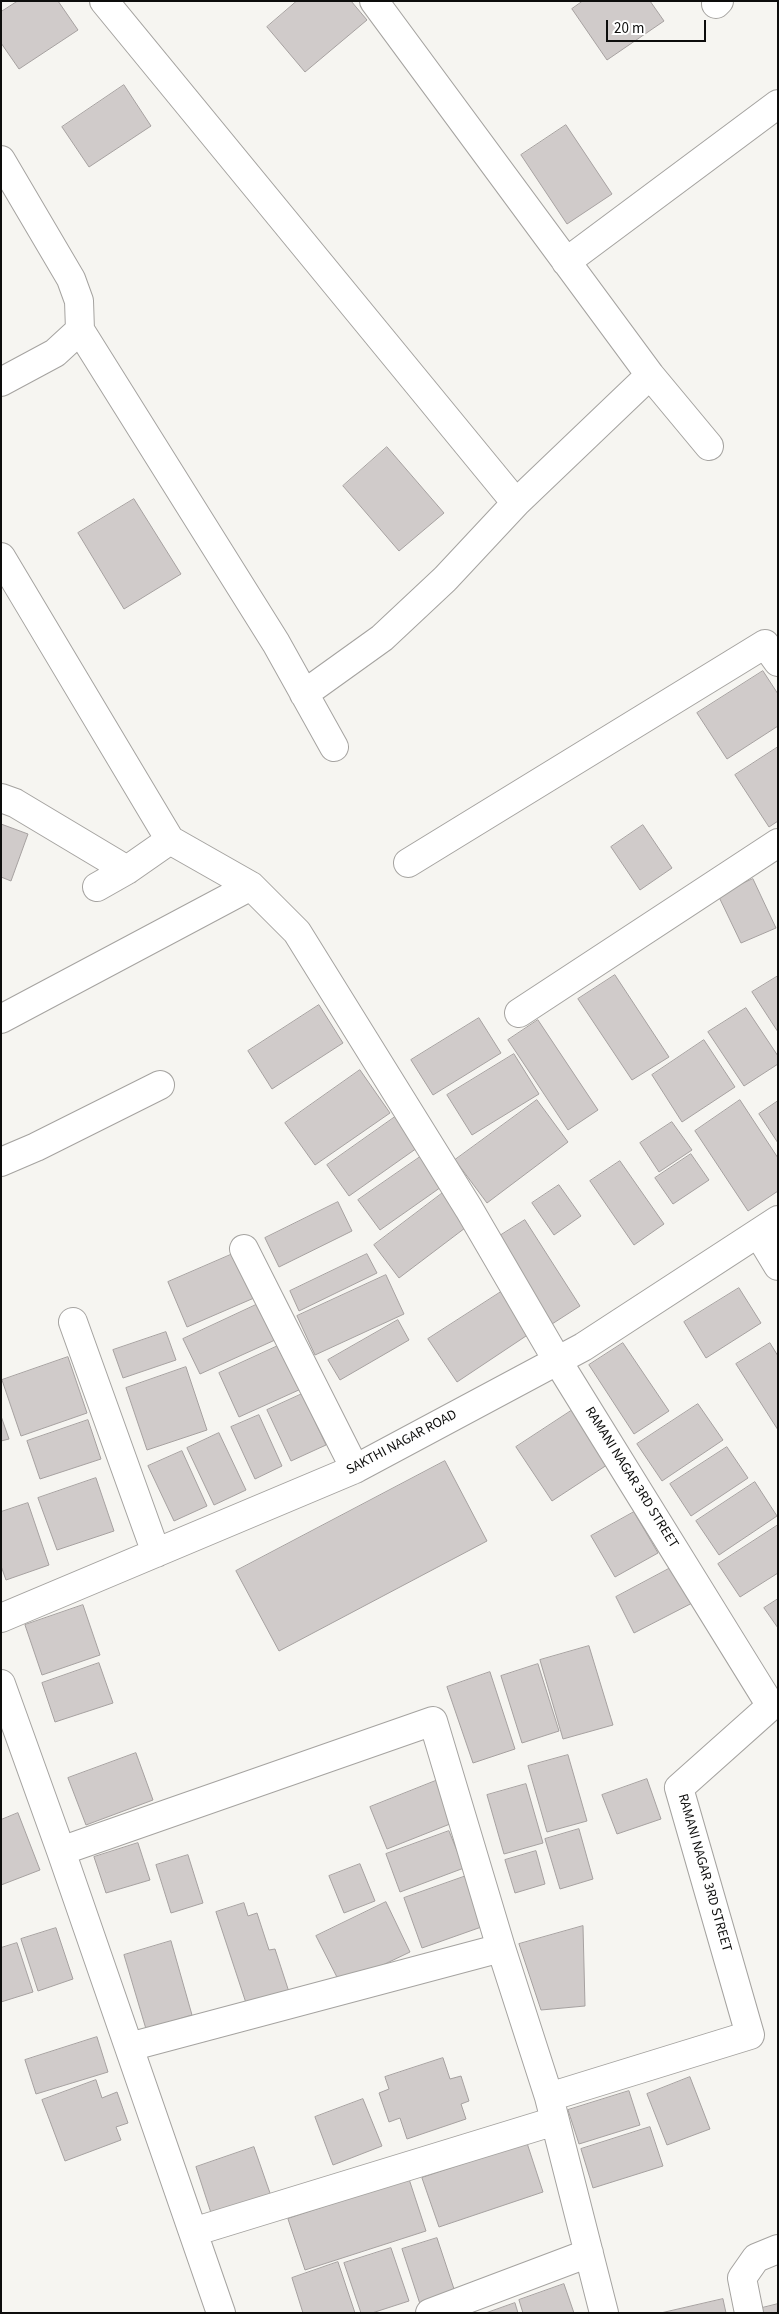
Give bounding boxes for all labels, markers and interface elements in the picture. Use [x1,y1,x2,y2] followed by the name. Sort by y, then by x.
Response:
[609,10,709,42] scale bar
[614,18,644,39] text: 20 m
[581,1404,681,1552] street label: RAMANI NAGAR 3RD STREET
[344,1407,460,1479] street label: SAKTHI NAGAR ROAD
[673,1792,735,1954] street label: RAMANI NAGAR 3RD STREET

